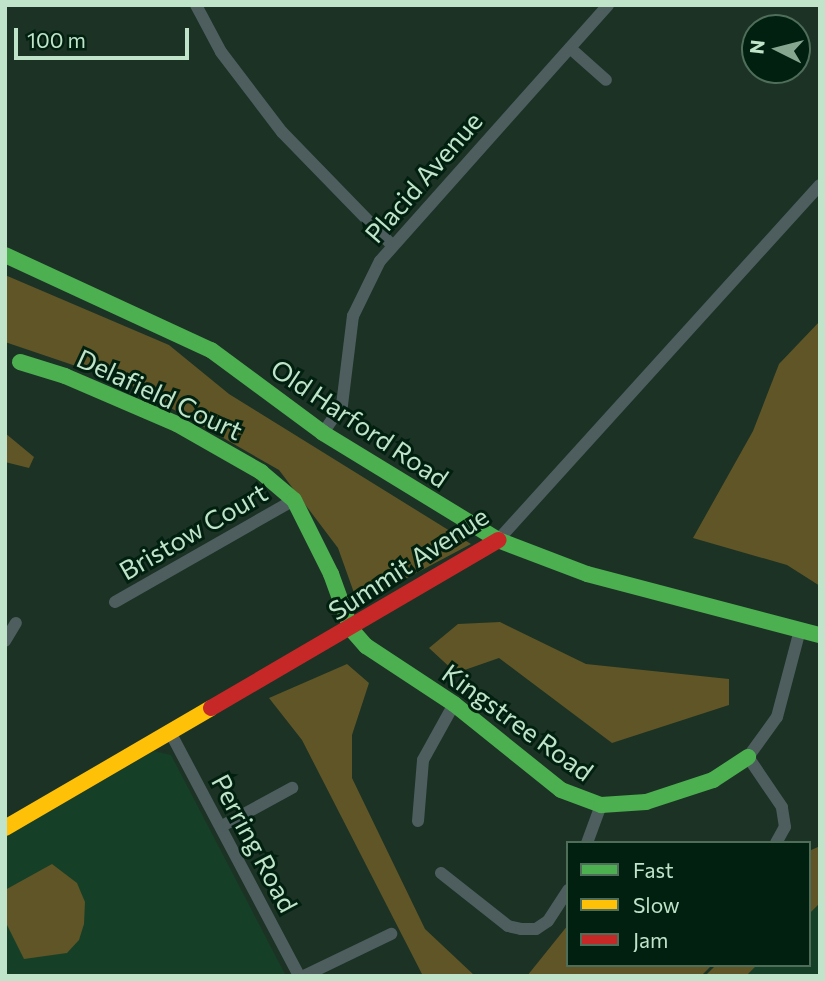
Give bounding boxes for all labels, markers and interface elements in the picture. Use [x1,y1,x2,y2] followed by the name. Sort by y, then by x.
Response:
[18,14,192,58] scale bar
[741,14,811,84] north arrow
[27,27,86,52] text: 100 m
[744,39,769,55] text: N
[358,105,488,249] street label: Placid Avenue
[72,342,248,446] street label: Delafield Court
[265,352,455,494] street label: Old Harford Road
[113,476,273,586] street label: Bristow Court
[322,500,494,626] street label: Summit Avenue
[437,657,599,787] street label: Kingstree Road
[206,769,304,917] street label: Perring Road
[566,841,811,967] legend
[633,857,674,882] text: Fast
[633,892,680,917] text: Slow
[633,927,668,952] text: Jam

